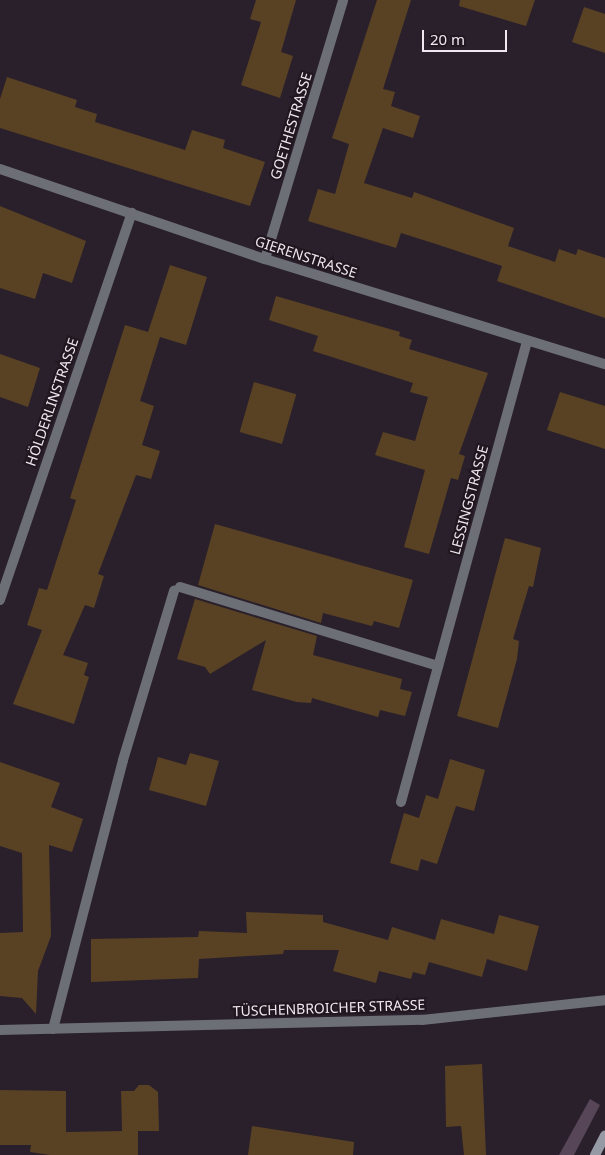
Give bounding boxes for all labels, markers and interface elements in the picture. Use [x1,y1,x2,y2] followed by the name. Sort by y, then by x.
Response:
[425,20,510,52] scale bar
[430,29,465,49] text: 20 m
[267,70,315,182] street label: GOETHESTRASSE
[253,233,359,281] street label: GIERENSTRASSE
[22,336,82,468] street label: HÖLDERLINSTRASSE
[446,444,492,556] street label: LESSINGSTRASSE
[233,996,425,1020] street label: TÜSCHENBROICHER STRASSE

